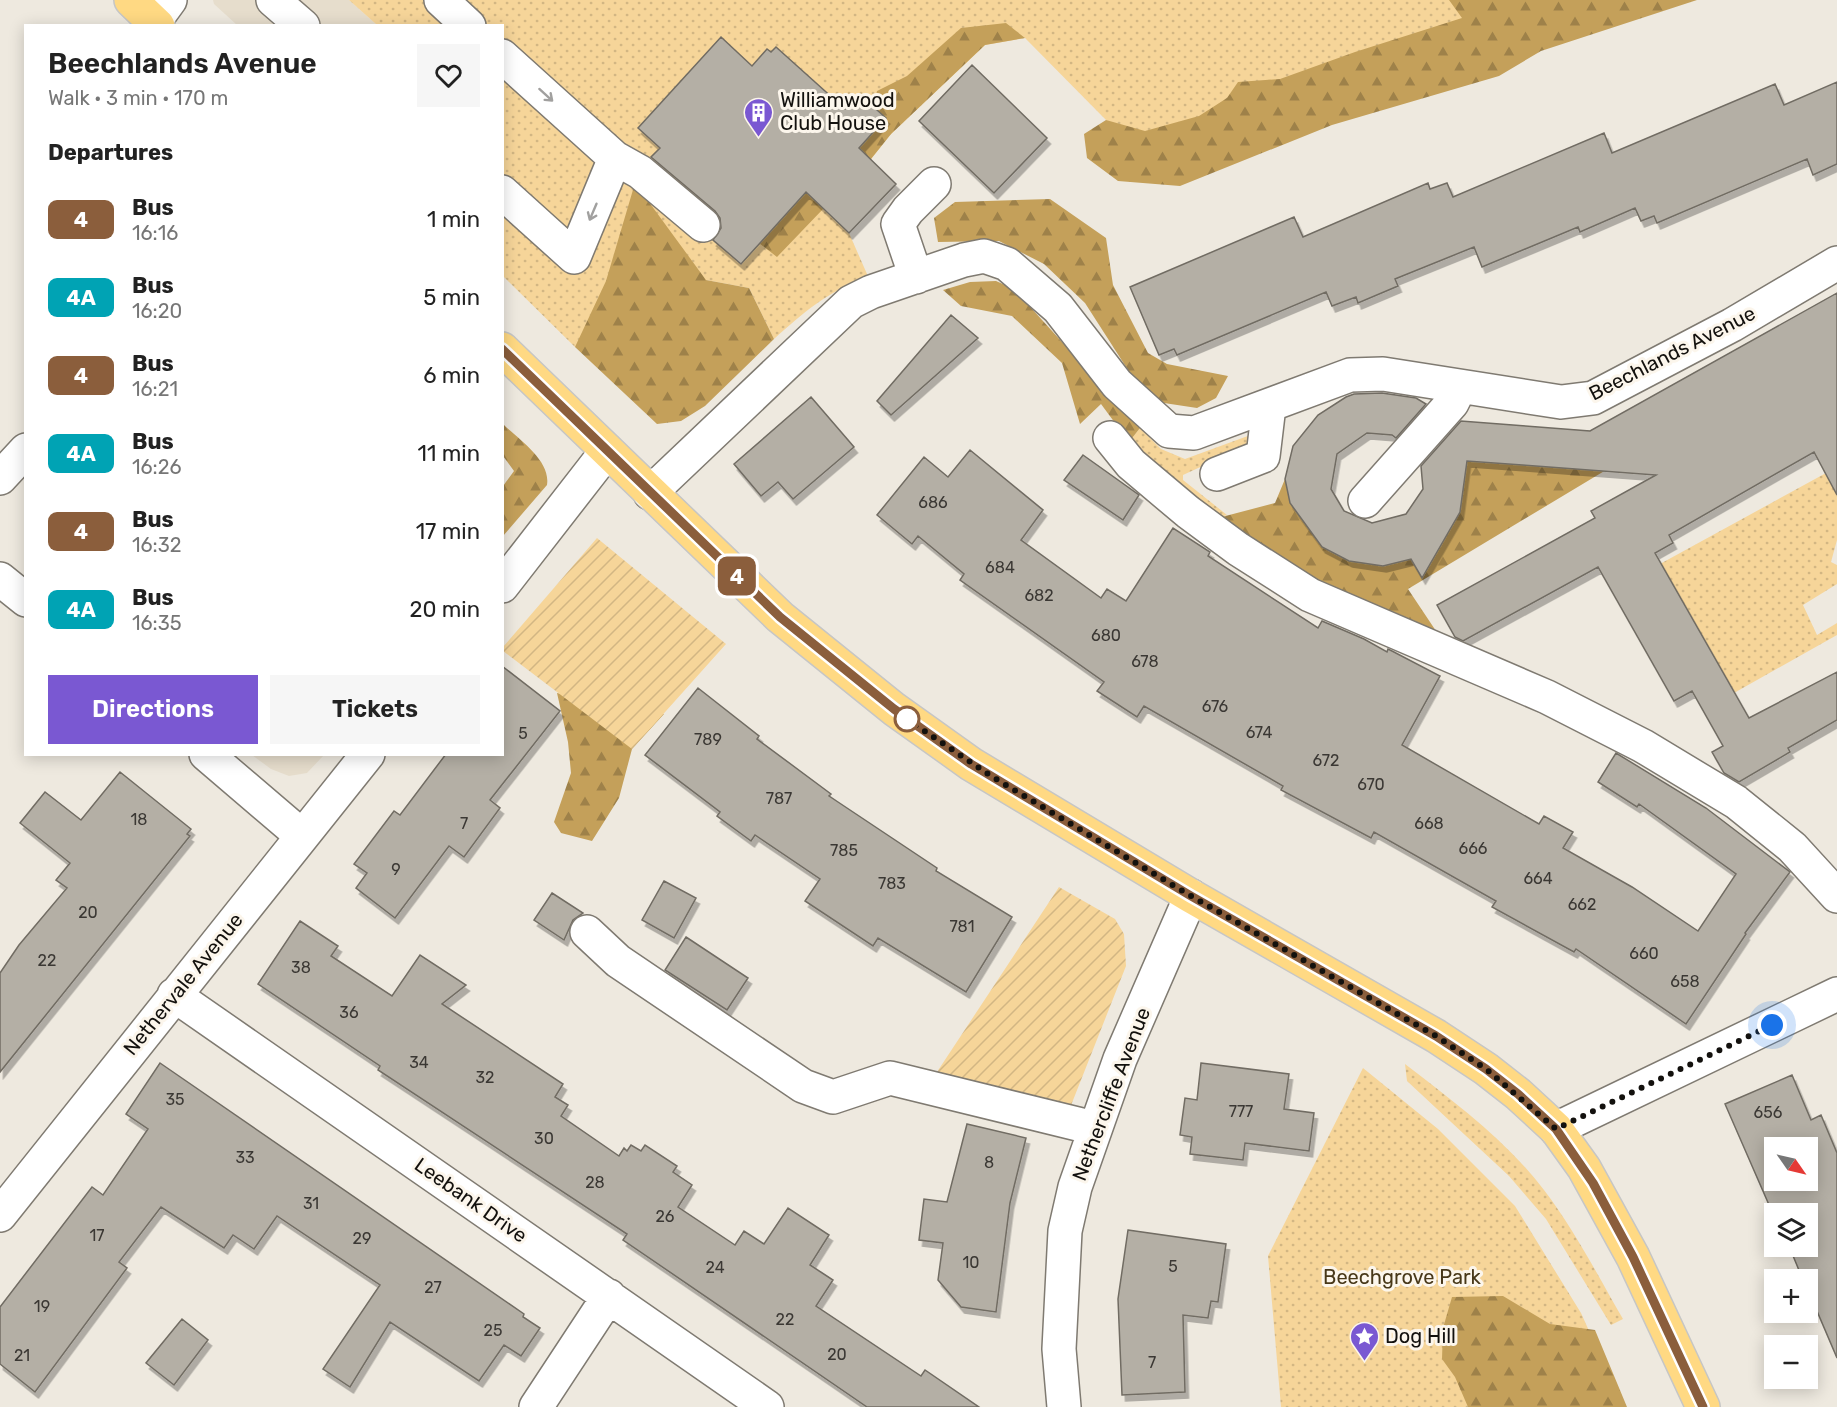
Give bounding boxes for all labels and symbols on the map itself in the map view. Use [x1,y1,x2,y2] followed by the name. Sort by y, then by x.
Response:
[538,88,553,102] one-way arrow
[780,88,895,135] place label: Williamwood Club House
[743,96,775,138] building icon: Williamwood Club House
[587,202,598,220] one-way arrow
[1585,301,1759,405] street label: Beechlands Avenue
[918,493,948,512] house number: 686
[718,556,756,596] line badge: 4
[985,558,1015,577] house number: 684
[1024,586,1054,605] house number: 682
[1091,626,1121,645] house number: 680
[1131,652,1159,671] house number: 678
[1202,697,1229,716] house number: 676
[894,706,920,732] unlabelled marker
[1246,723,1272,742] house number: 674
[518,724,528,743] house number: 5
[694,730,722,749] house number: 789
[1313,751,1339,770] house number: 672
[1357,775,1385,794] house number: 670
[766,789,792,808] house number: 787
[130,810,148,829] house number: 18
[460,814,468,833] house number: 7
[1414,814,1444,833] house number: 668
[1459,839,1488,858] house number: 666
[830,841,858,860] house number: 785
[391,860,401,879] house number: 9
[1523,869,1553,888] house number: 664
[878,874,906,893] house number: 783
[1568,895,1596,914] house number: 662
[78,903,98,922] house number: 20
[118,908,248,1060] street label: Nethervale Avenue
[949,917,975,936] house number: 781
[1629,944,1659,963] house number: 660
[38,951,56,970] house number: 22
[291,958,311,977] house number: 38
[1670,972,1700,991] house number: 658
[339,1003,359,1022] house number: 36
[1067,1004,1155,1184] street label: Nethercliffe Avenue
[1757,1010,1787,1040] your location
[409,1053,429,1072] house number: 34
[475,1068,495,1087] house number: 32
[165,1090,185,1109] house number: 35
[1229,1102,1253,1121] house number: 777
[1754,1103,1783,1122] house number: 656
[534,1129,554,1148] house number: 30
[1764,1137,1818,1191] north arrow
[235,1148,255,1167] house number: 33
[410,1152,532,1248] street label: Leebank Drive
[984,1153,994,1172] house number: 8
[585,1173,605,1192] house number: 28
[303,1194,319,1213] house number: 31
[655,1207,675,1226] house number: 26
[89,1226,105,1245] house number: 17
[353,1229,371,1248] house number: 29
[962,1253,980,1272] house number: 10
[1168,1257,1178,1276] house number: 5
[705,1258,725,1277] house number: 24
[1323,1265,1482,1289] park label: Beechgrove Park
[424,1278,442,1297] house number: 27
[34,1297,50,1316] house number: 19
[776,1310,794,1329] house number: 22
[1348,1320,1380,1362] place icon: Dog Hill
[484,1321,502,1340] house number: 25
[1385,1324,1456,1348] place label: Dog Hill
[827,1345,847,1364] house number: 20
[14,1346,30,1365] house number: 21
[1148,1353,1156,1372] house number: 7

